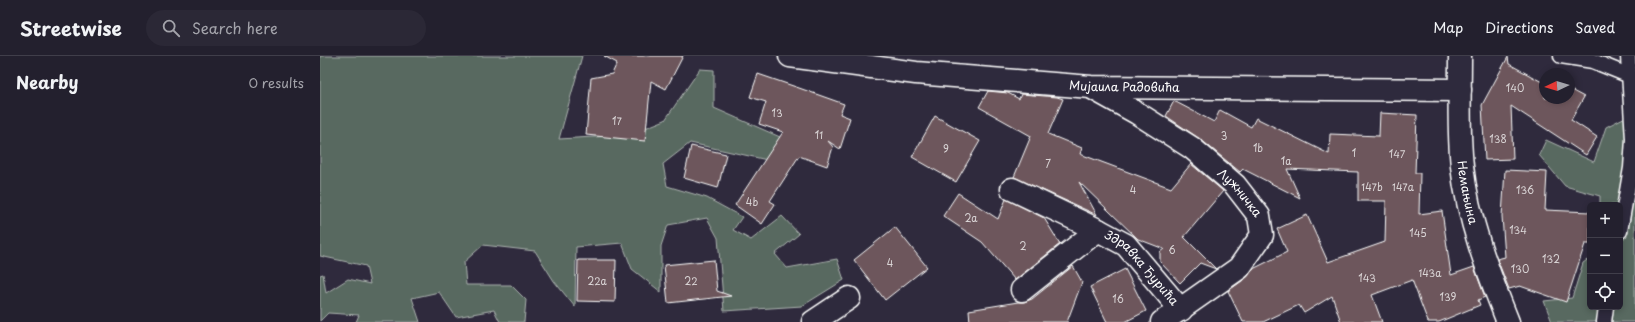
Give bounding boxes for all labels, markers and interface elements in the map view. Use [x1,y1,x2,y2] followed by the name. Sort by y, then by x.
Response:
[146,10,426,46] search box
[20,14,122,42] text: Streetwise
[192,16,278,39] text: Search here
[160,17,182,39] icon: search
[1433,17,1463,38] text: Map
[1485,17,1553,38] text: Directions
[1575,17,1615,38] text: Saved
[1539,68,1575,104] north arrow
[16,69,78,95] text: Nearby
[249,73,304,92] text: 0 results
[1068,75,1180,96] street label: Мијаила Радовића
[1506,80,1524,95] house number: 140
[771,105,783,120] house number: 13
[612,113,623,128] house number: 17
[815,127,823,142] house number: 11
[1221,128,1227,143] house number: 3
[1489,131,1507,146] house number: 138
[1253,140,1263,155] house number: 1b
[943,141,949,156] house number: 9
[1352,145,1356,160] house number: 1
[1389,146,1406,161] house number: 147
[1281,153,1292,168] house number: 1a
[1045,156,1051,171] house number: 7
[1453,160,1483,226] street label: Немањина
[1214,164,1267,221] street label: Лужничка
[1361,179,1383,194] house number: 147b
[1392,179,1415,194] house number: 147a
[1130,182,1137,197] house number: 4
[1516,182,1534,197] house number: 136
[746,194,758,209] house number: 4b
[1587,202,1623,310] map controls
[1587,202,1623,238] button: +
[964,210,978,225] house number: 2a
[1509,222,1527,237] house number: 134
[1101,225,1184,309] street label: Здравка Ђурића
[1409,225,1427,240] house number: 145
[1019,238,1027,253] house number: 2
[1587,238,1623,274] button: −
[1168,242,1176,257] house number: 6
[1542,251,1560,266] house number: 132
[887,255,894,270] house number: 4
[1511,261,1529,276] house number: 130
[1419,265,1442,280] house number: 143a
[1358,270,1376,285] house number: 143
[587,273,608,288] house number: 22a
[684,273,698,288] house number: 22
[1587,274,1623,310] button: locate
[1440,289,1457,304] house number: 139
[1112,291,1124,306] house number: 16

